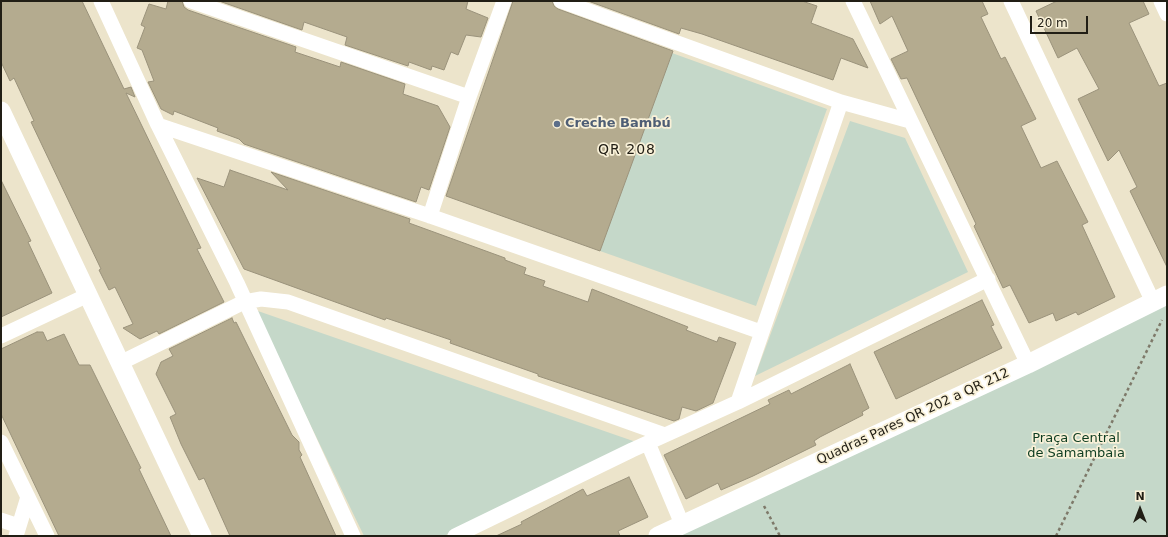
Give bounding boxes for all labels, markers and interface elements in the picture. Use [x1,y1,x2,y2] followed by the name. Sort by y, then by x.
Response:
[1032,8,1090,34] scale bar
[1037,16,1068,30] text: 20 m
[565,116,671,132] place label: Creche Bambú
[552,119,562,129] marker: Creche Bambú
[598,142,656,158] district label: QR 208
[814,365,1012,469] street label: Quadras Pares QR 202 a QR 212
[1027,431,1125,462] park label: Praça Central de Samambaia
[1120,489,1160,529] north arrow
[1135,490,1145,503] text: N

